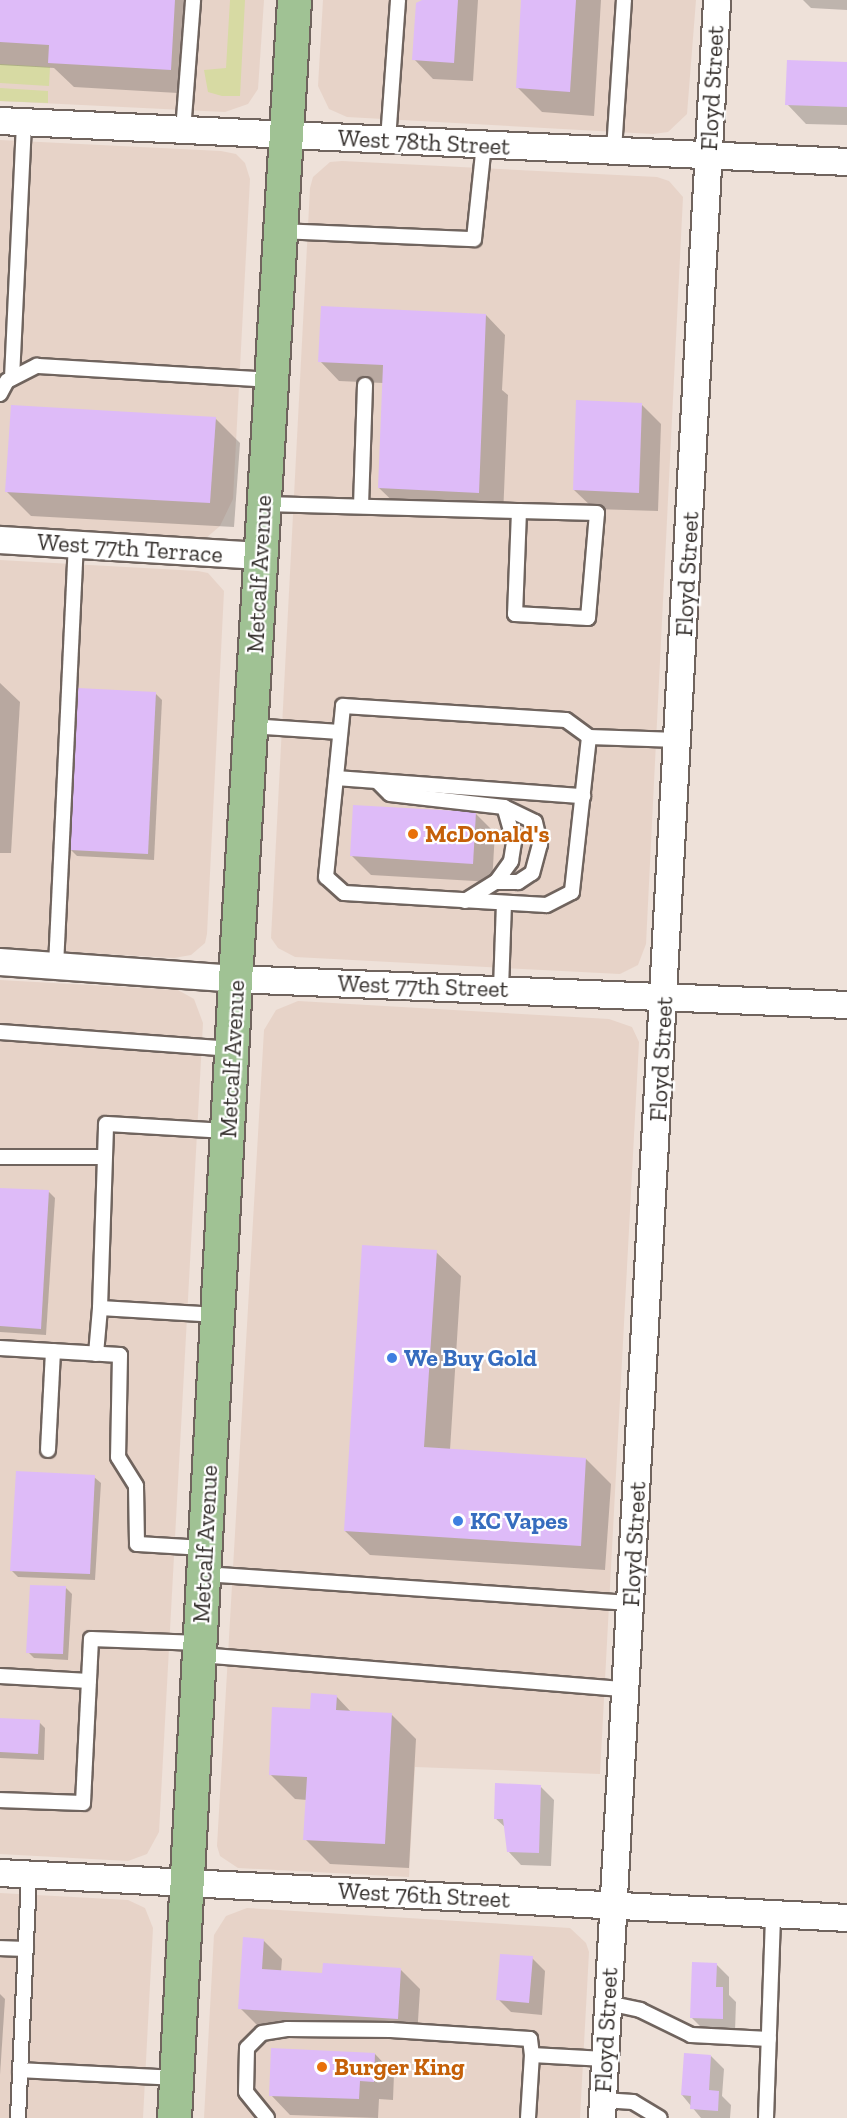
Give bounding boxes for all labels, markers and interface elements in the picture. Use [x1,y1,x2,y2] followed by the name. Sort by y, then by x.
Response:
[694,25,730,151] street label: Floyd Street
[337,123,511,161] street label: West 78th Street
[240,494,278,654] street label: Metcalf Avenue
[669,511,705,637] street label: Floyd Street
[36,527,224,569] street label: West 77th Terrace
[425,820,549,848] place label: McDonald's
[406,827,420,841] marker: McDonald's
[337,969,509,1003] street label: West 77th Street
[213,979,251,1139] street label: Metcalf Avenue
[643,996,679,1122] street label: Floyd Street
[404,1344,538,1372] place label: We Buy Gold
[385,1351,399,1365] marker: We Buy Gold
[186,1464,224,1624] street label: Metcalf Avenue
[616,1481,652,1607] street label: Floyd Street
[470,1507,569,1535] place label: KC Vapes
[451,1514,465,1528] marker: KC Vapes
[337,1876,511,1914] street label: West 76th Street
[588,1967,624,2093] street label: Floyd Street
[334,2053,465,2081] place label: Burger King
[315,2060,329,2074] marker: Burger King

